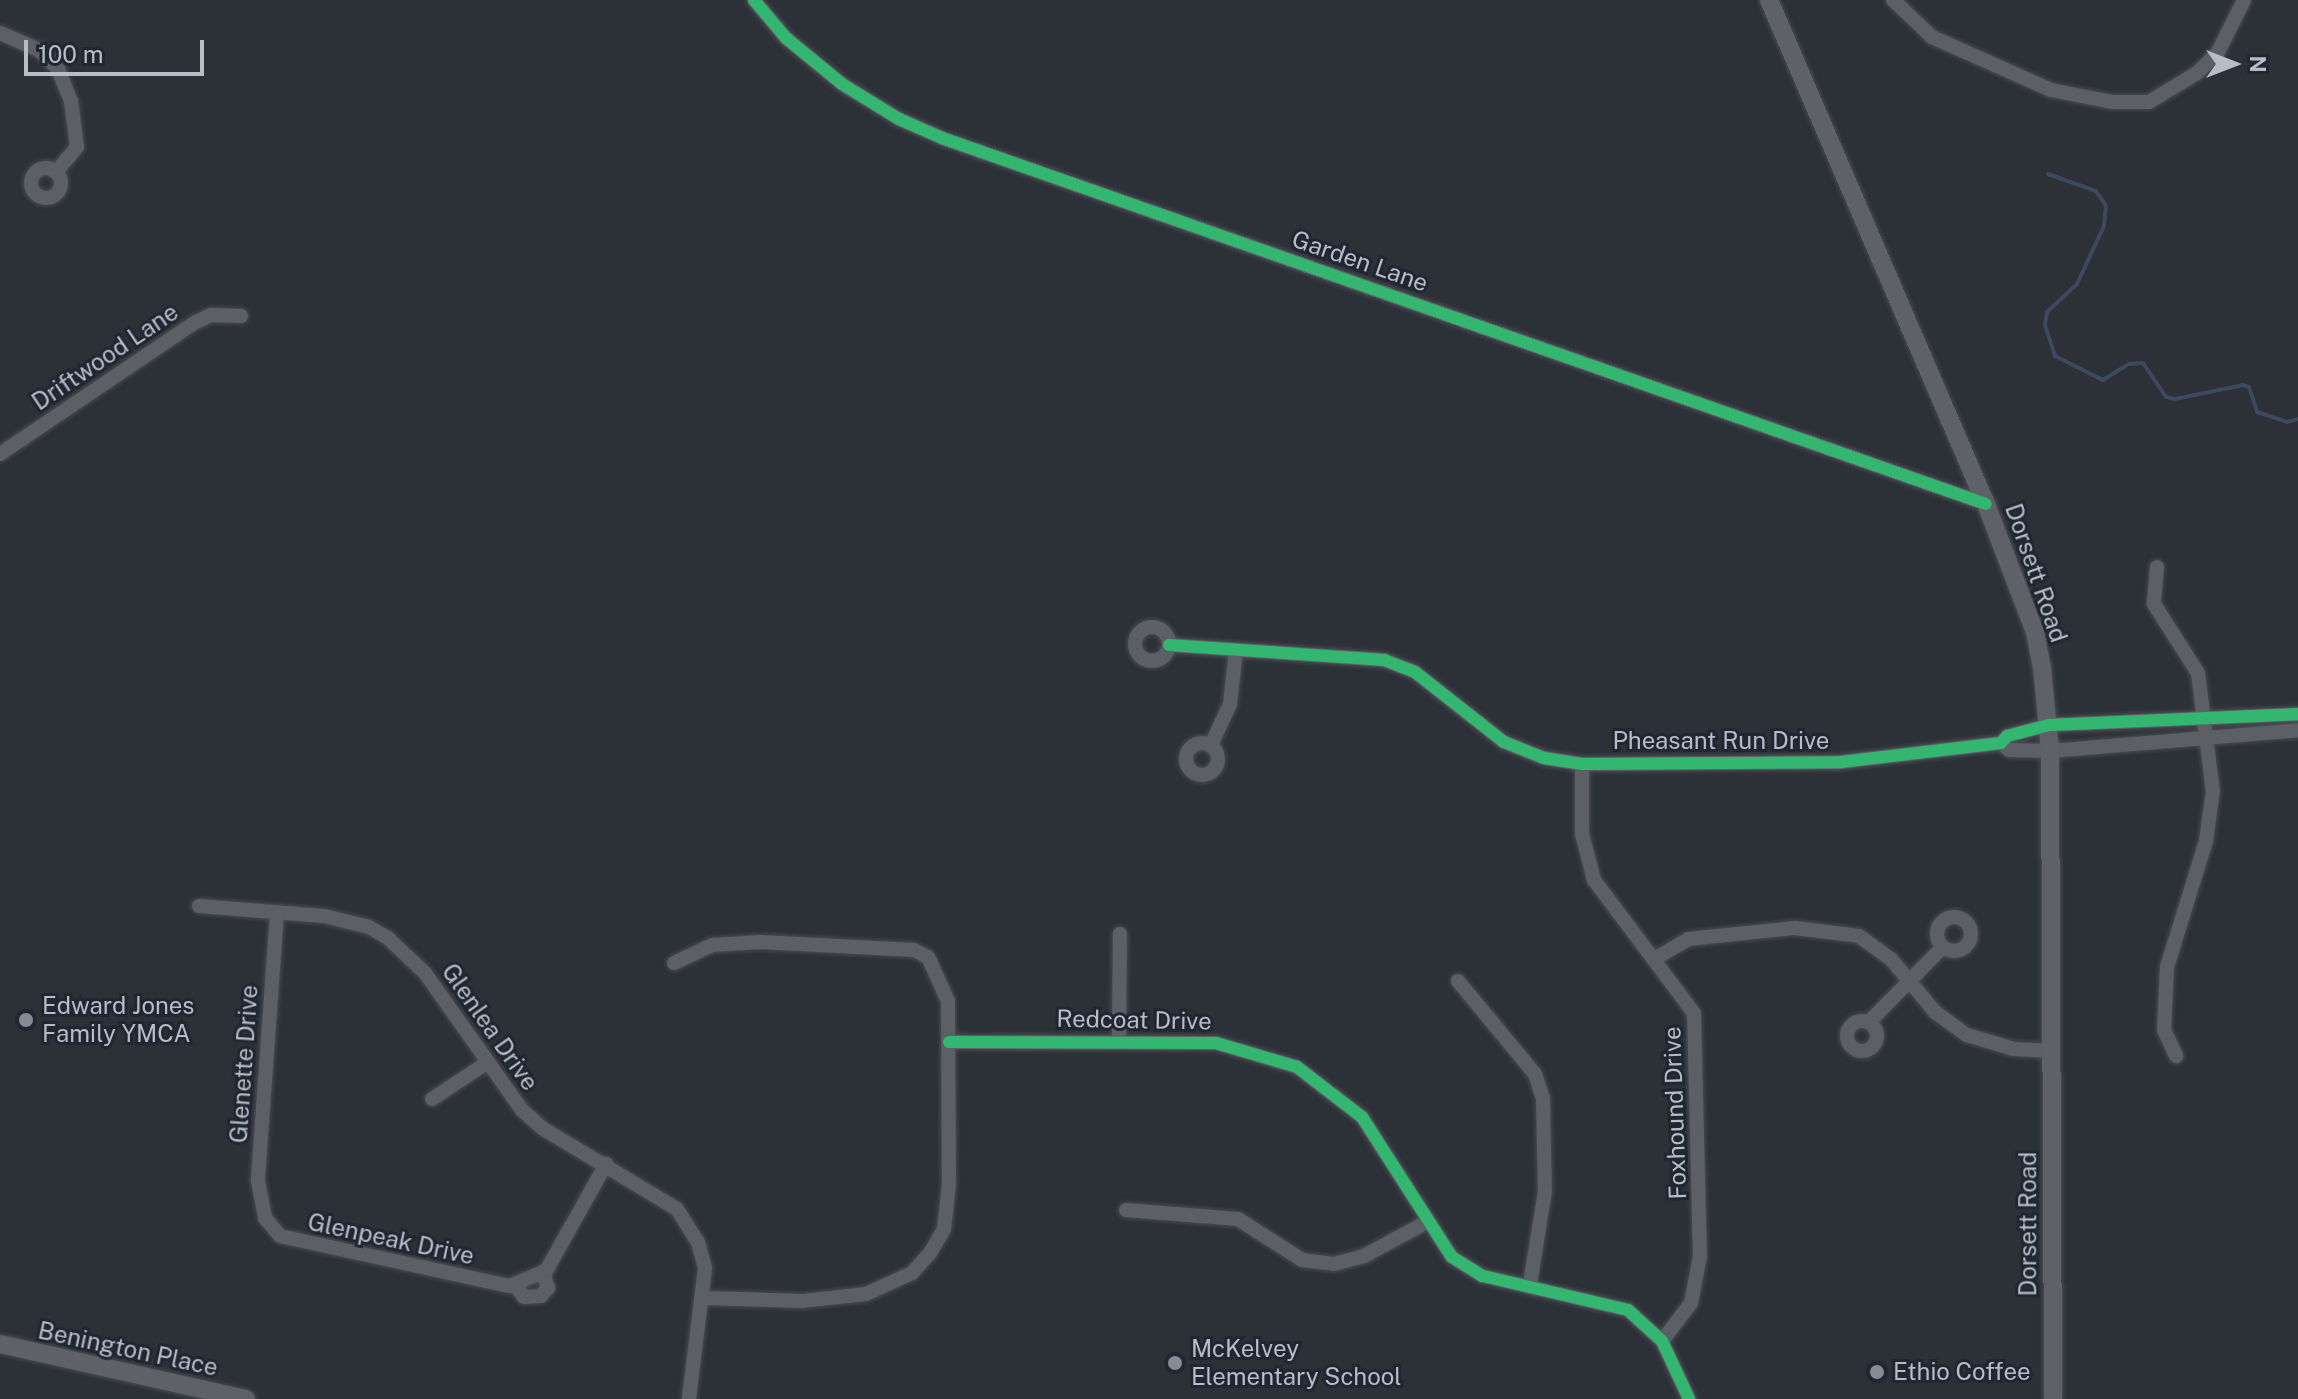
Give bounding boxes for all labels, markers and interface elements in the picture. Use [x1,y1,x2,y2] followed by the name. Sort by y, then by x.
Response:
[28,24,208,74] scale bar
[2194,24,2274,104] north arrow
[38,40,104,68] text: 100 m
[2245,55,2271,73] text: N
[1288,224,1432,298] street label: Garden Lane
[26,298,184,416] street label: Driftwood Lane
[1999,500,2073,646] street label: Dorsett Road
[1613,727,1829,755] street label: Pheasant Run Drive
[436,958,544,1096] street label: Glenlea Drive
[224,984,264,1144] street label: Glenette Drive
[42,992,194,1048] place label: Edward Jones Family YMCA
[1056,1004,1212,1036] street label: Redcoat Drive
[17,1011,35,1029] marker: Edward Jones Family YMCA
[1658,1026,1692,1200] street label: Foxhound Drive
[2014,1152,2042,1296] street label: Dorsett Road
[305,1207,477,1271] street label: Glenpeak Drive
[35,1316,221,1382] street label: Benington Place
[1191,1335,1402,1391] place label: McKelvey Elementary School
[1166,1354,1184,1372] marker: McKelvey Elementary School
[1893,1358,2031,1386] place label: Ethio Coffee
[1868,1363,1886,1381] marker: Ethio Coffee

